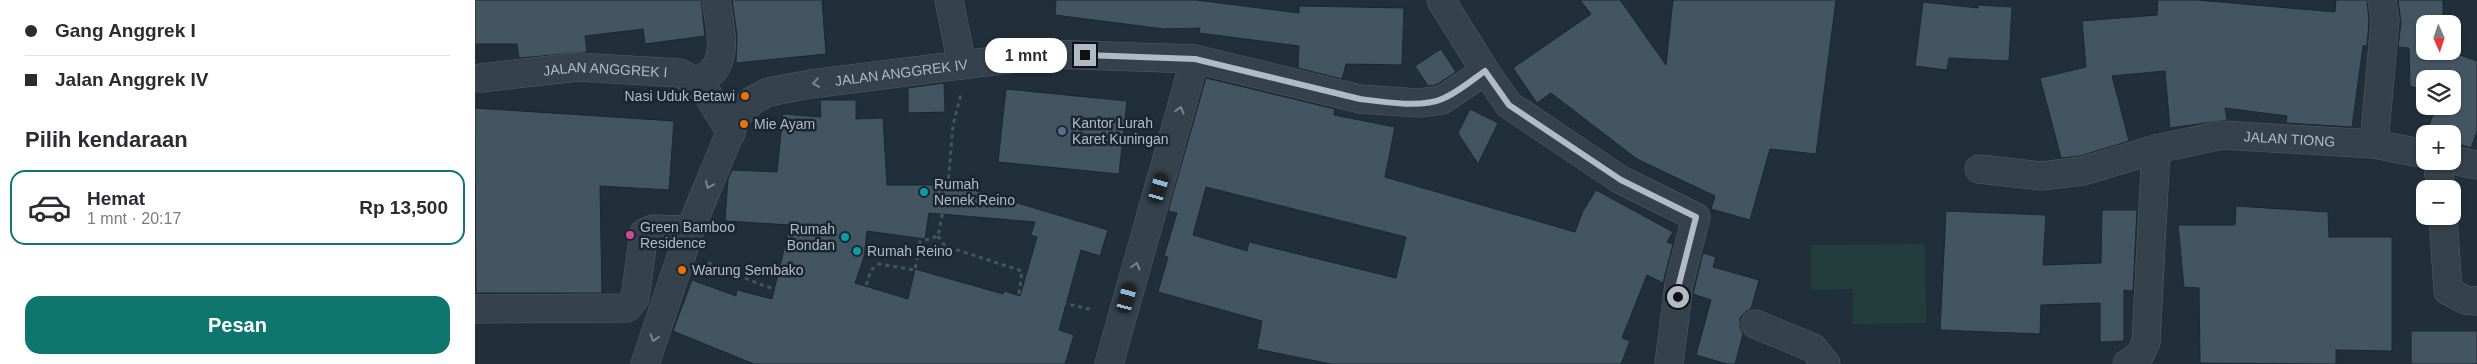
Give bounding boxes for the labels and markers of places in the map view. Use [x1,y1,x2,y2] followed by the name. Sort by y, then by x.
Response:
[625,88,735,104] place label: Nasi Uduk Betawi
[739,90,751,102] marker: Nasi Uduk Betawi
[1072,115,1169,147] place label: Kantor Lurah Karet Kuningan
[754,116,815,132] place label: Mie Ayam
[738,118,750,130] marker: Mie Ayam
[1056,125,1068,137] marker: Kantor Lurah Karet Kuningan
[934,176,1015,208] place label: Rumah Nenek Reino
[918,186,930,198] marker: Rumah Nenek Reino
[640,219,735,251] place label: Green Bamboo Residence
[787,221,835,253] place label: Rumah Bondan
[624,229,636,241] marker: Green Bamboo Residence
[839,231,851,243] marker: Rumah Bondan
[867,243,953,259] place label: Rumah Reino
[851,245,863,257] marker: Rumah Reino
[692,262,804,278] place label: Warung Sembako
[676,264,688,276] marker: Warung Sembako

